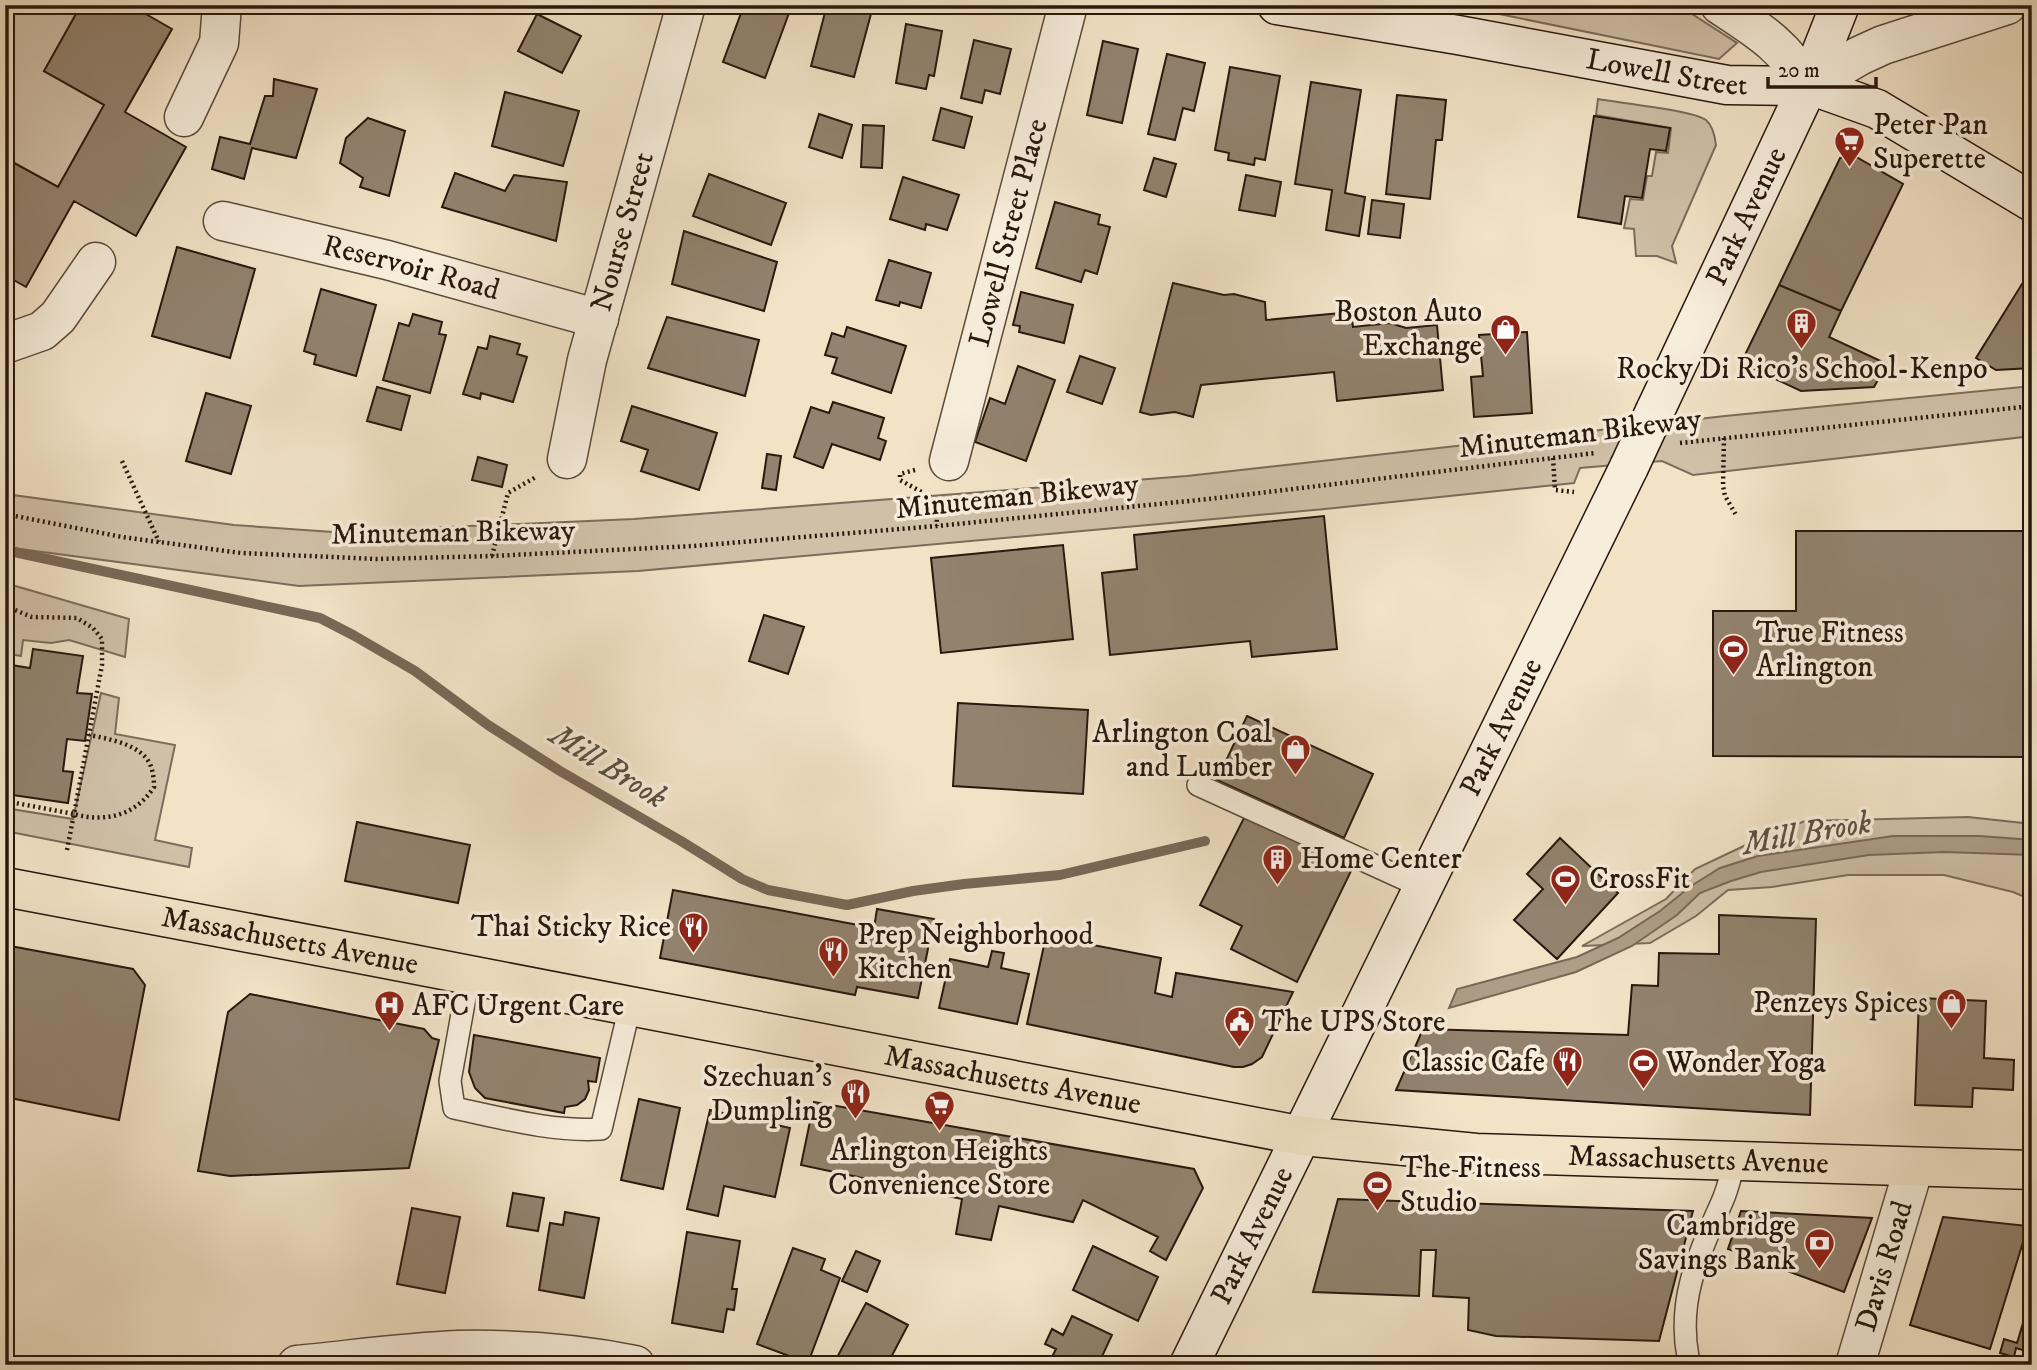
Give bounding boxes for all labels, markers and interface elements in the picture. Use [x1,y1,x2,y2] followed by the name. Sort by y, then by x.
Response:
[1583,41,1748,104] street label: Lowell Street
[1768,46,1876,90] scale bar
[1778,58,1820,84] text: 20 m
[1873,107,1988,178] place label: Peter Pan Superette
[961,115,1056,351] street label: Lowell Street Place
[1833,125,1867,169] supermarket icon: Peter Pan Superette
[1698,141,1795,292] street label: Park Avenue
[583,148,663,316] street label: Nourse Street
[319,227,504,309] street label: Reservoir Road
[1334,294,1482,365] place label: Boston Auto Exchange
[1785,306,1819,350] building icon: Rocky Di Rico's School-Kenpo
[1488,312,1522,356] shop icon: Boston Auto Exchange
[1616,351,1988,388] place label: Rocky Di Rico's School-Kenpo
[1457,401,1704,467] street label: Minuteman Bikeway
[894,466,1141,528] street label: Minuteman Bikeway
[331,512,576,554] street label: Minuteman Bikeway
[1756,615,1904,686] place label: True Fitness Arlington
[1716,633,1750,677] sports icon: True Fitness Arlington
[1452,652,1551,802] street label: Park Avenue
[541,715,674,819] water label: Mill Brook
[1092,715,1272,786] place label: Arlington Coal and Lumber
[1278,733,1312,777] shop icon: Arlington Coal and Lumber
[1738,803,1875,865] water label: Mill Brook
[1300,841,1462,878] place label: Home Center
[1260,842,1294,886] building icon: Home Center
[1589,861,1690,898] place label: CrossFit
[1549,862,1583,906] sports icon: CrossFit
[158,898,422,983] street label: Massachusetts Avenue
[471,909,671,946] place label: Thai Sticky Rice
[677,910,711,954] restaurant icon: Thai Sticky Rice
[857,917,1093,988] place label: Prep Neighborhood Kitchen
[817,935,851,979] restaurant icon: Prep Neighborhood Kitchen
[1753,985,1928,1022] place label: Penzeys Spices
[1934,986,1968,1030] shop icon: Penzeys Spices
[412,988,624,1025] place label: AFC Urgent Care
[372,989,406,1033] hospital icon: AFC Urgent Care
[1262,1004,1445,1041] place label: The UPS Store
[1222,1005,1256,1049] public building icon: The UPS Store
[881,1037,1144,1123] street label: Massachusetts Avenue
[1402,1044,1545,1081] place label: Classic Cafe
[1551,1045,1585,1089] restaurant icon: Classic Cafe
[1665,1045,1826,1082] place label: Wonder Yoga
[1626,1046,1660,1090] sports icon: Wonder Yoga
[703,1059,832,1130] place label: Szechuan's Dumpling
[838,1077,872,1121] restaurant icon: Szechuan's Dumpling
[922,1088,956,1132] supermarket icon: Arlington Heights Convenience Store
[828,1133,1050,1204] place label: Arlington Heights Convenience Store
[1568,1137,1829,1182] street label: Massachusetts Avenue
[1400,1150,1541,1221] place label: The Fitness Studio
[1203,1161,1302,1311] street label: Park Avenue
[1360,1168,1394,1212] sports icon: The Fitness Studio
[1847,1196,1921,1336] street label: Davis Road
[1638,1208,1796,1279] place label: Cambridge Savings Bank
[1802,1226,1836,1270] bank icon: Cambridge Savings Bank

